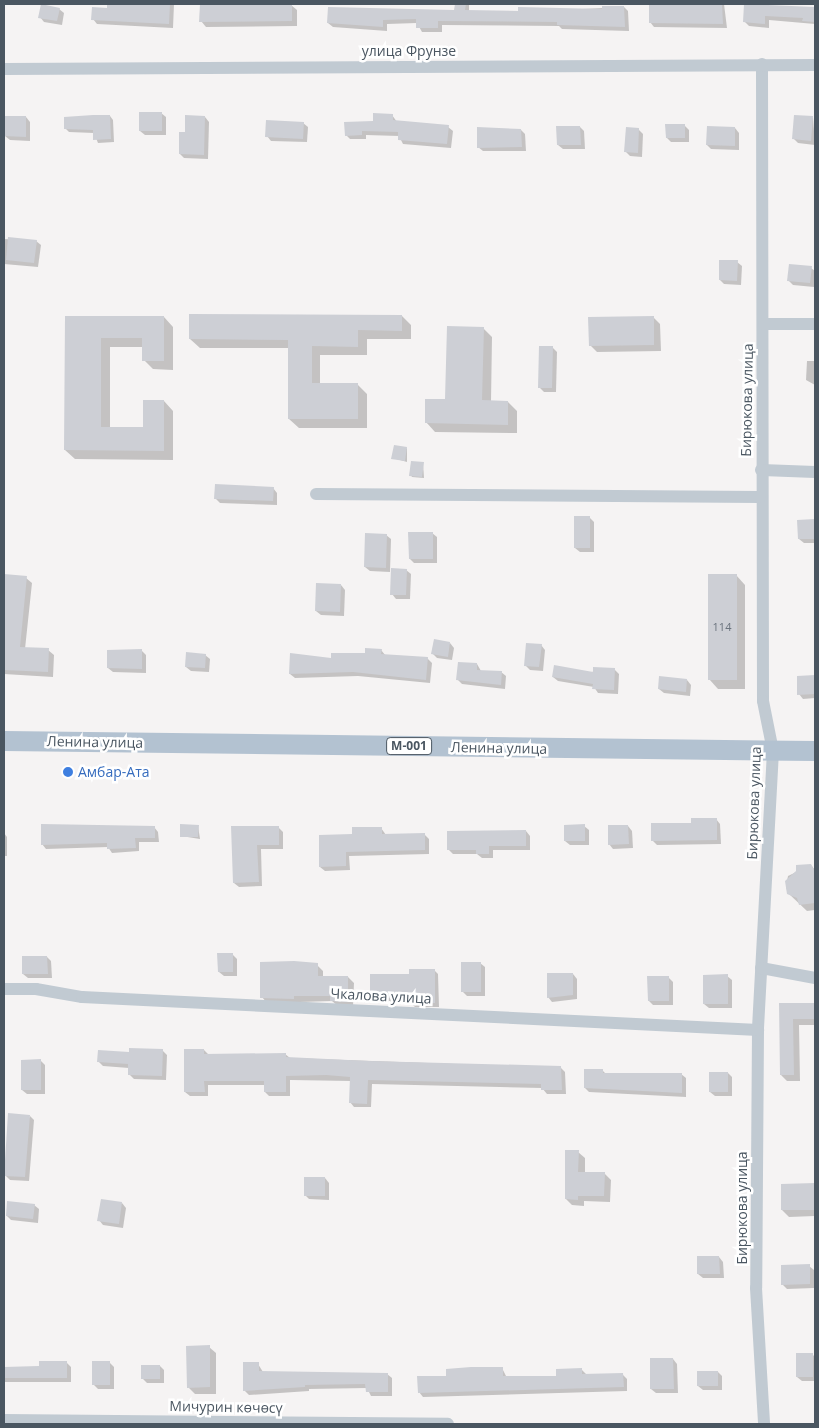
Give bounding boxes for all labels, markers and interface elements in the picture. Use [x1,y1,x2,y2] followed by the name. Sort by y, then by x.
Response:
[362,43,456,59] street label: улица Фрунзе
[738,343,756,457] street label: Бирюкова улица
[713,620,731,634] house number: 114
[47,733,143,751] street label: Ленина улица
[385,736,433,756] road number: М-001
[451,739,547,757] street label: Ленина улица
[744,746,764,860] street label: Бирюкова улица
[78,764,150,780] place label: Амбар-Ата
[62,766,74,778] marker: Амбар-Ата
[330,985,432,1007] street label: Чкалова улица
[734,1151,750,1265] street label: Бирюкова улица
[169,1398,283,1416] street label: Мичурин көчөсү

